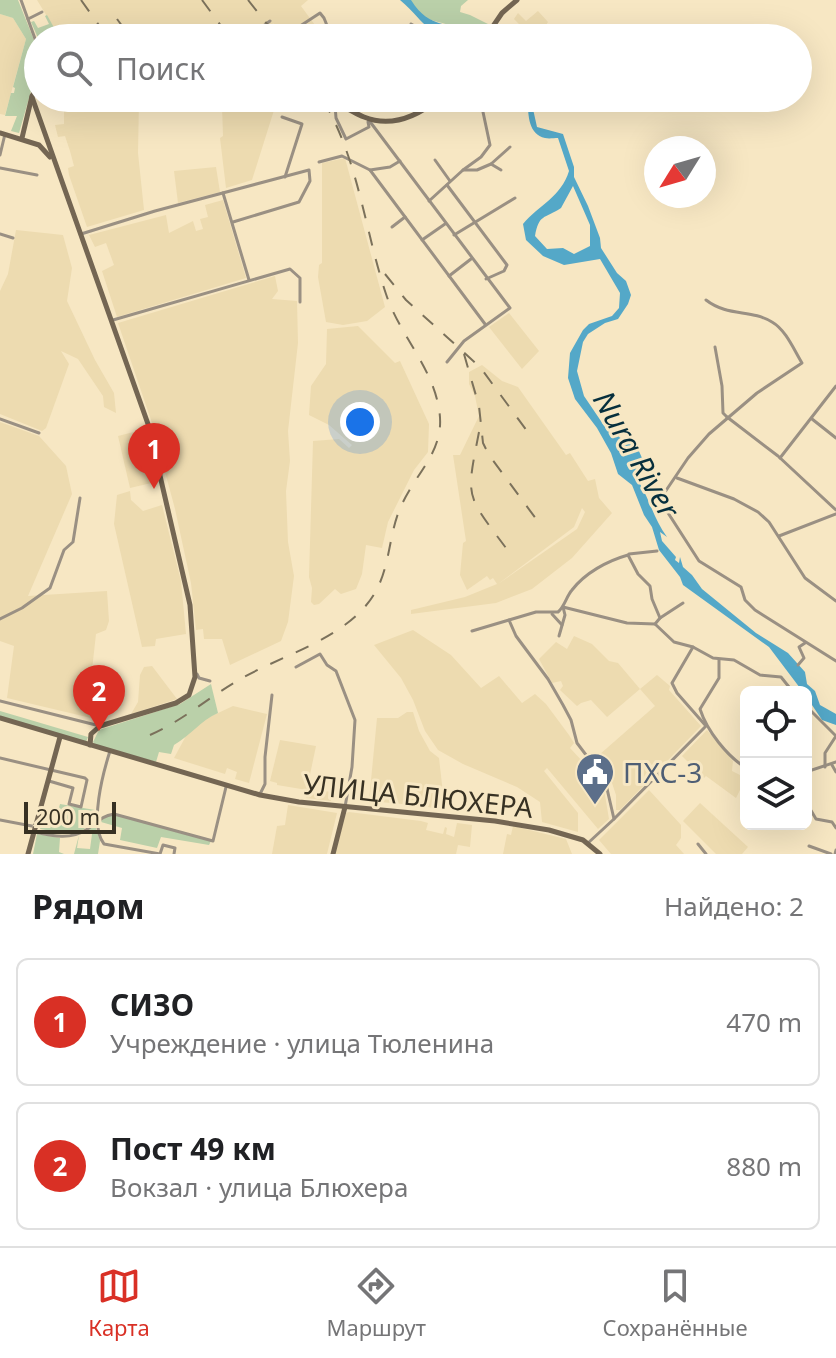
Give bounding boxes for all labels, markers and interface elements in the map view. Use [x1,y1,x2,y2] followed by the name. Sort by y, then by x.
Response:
[24,24,812,112] search box
[52,46,96,90] icon: search
[116,48,205,89] text: Поиск
[644,136,716,208] north arrow
[584,383,690,526] water label: Nura River
[340,402,380,442] your location
[128,423,180,489] pin: 1
[73,665,125,731] pin: 2
[740,686,812,830] map controls
[740,686,812,758] button: locate
[574,751,616,806] public building icon: ПХС-3
[623,753,702,791] place label: ПХС-3
[740,758,812,830] button: layers
[301,764,535,826] street label: УЛИЦА БЛЮХЕРА
[24,798,116,834] scale bar
[36,801,100,831] text: 200 m
[32,883,145,929] text: Рядом
[664,888,804,924] text: Найдено: 2
[110,984,194,1025] text: СИЗО
[53,1004,67,1040] text: 1
[726,1004,802,1040] text: 470 m
[110,1025,494,1061] text: Учреждение · улица Тюленина
[110,1128,276,1169] text: Пост 49 км
[53,1148,67,1184] text: 2
[726,1148,802,1184] text: 880 m
[110,1169,408,1205] text: Вокзал · улица Блюхера
[88,1264,150,1342] tab: Карта
[326,1264,426,1342] tab: Маршрут
[603,1264,748,1342] tab: Сохранённые

